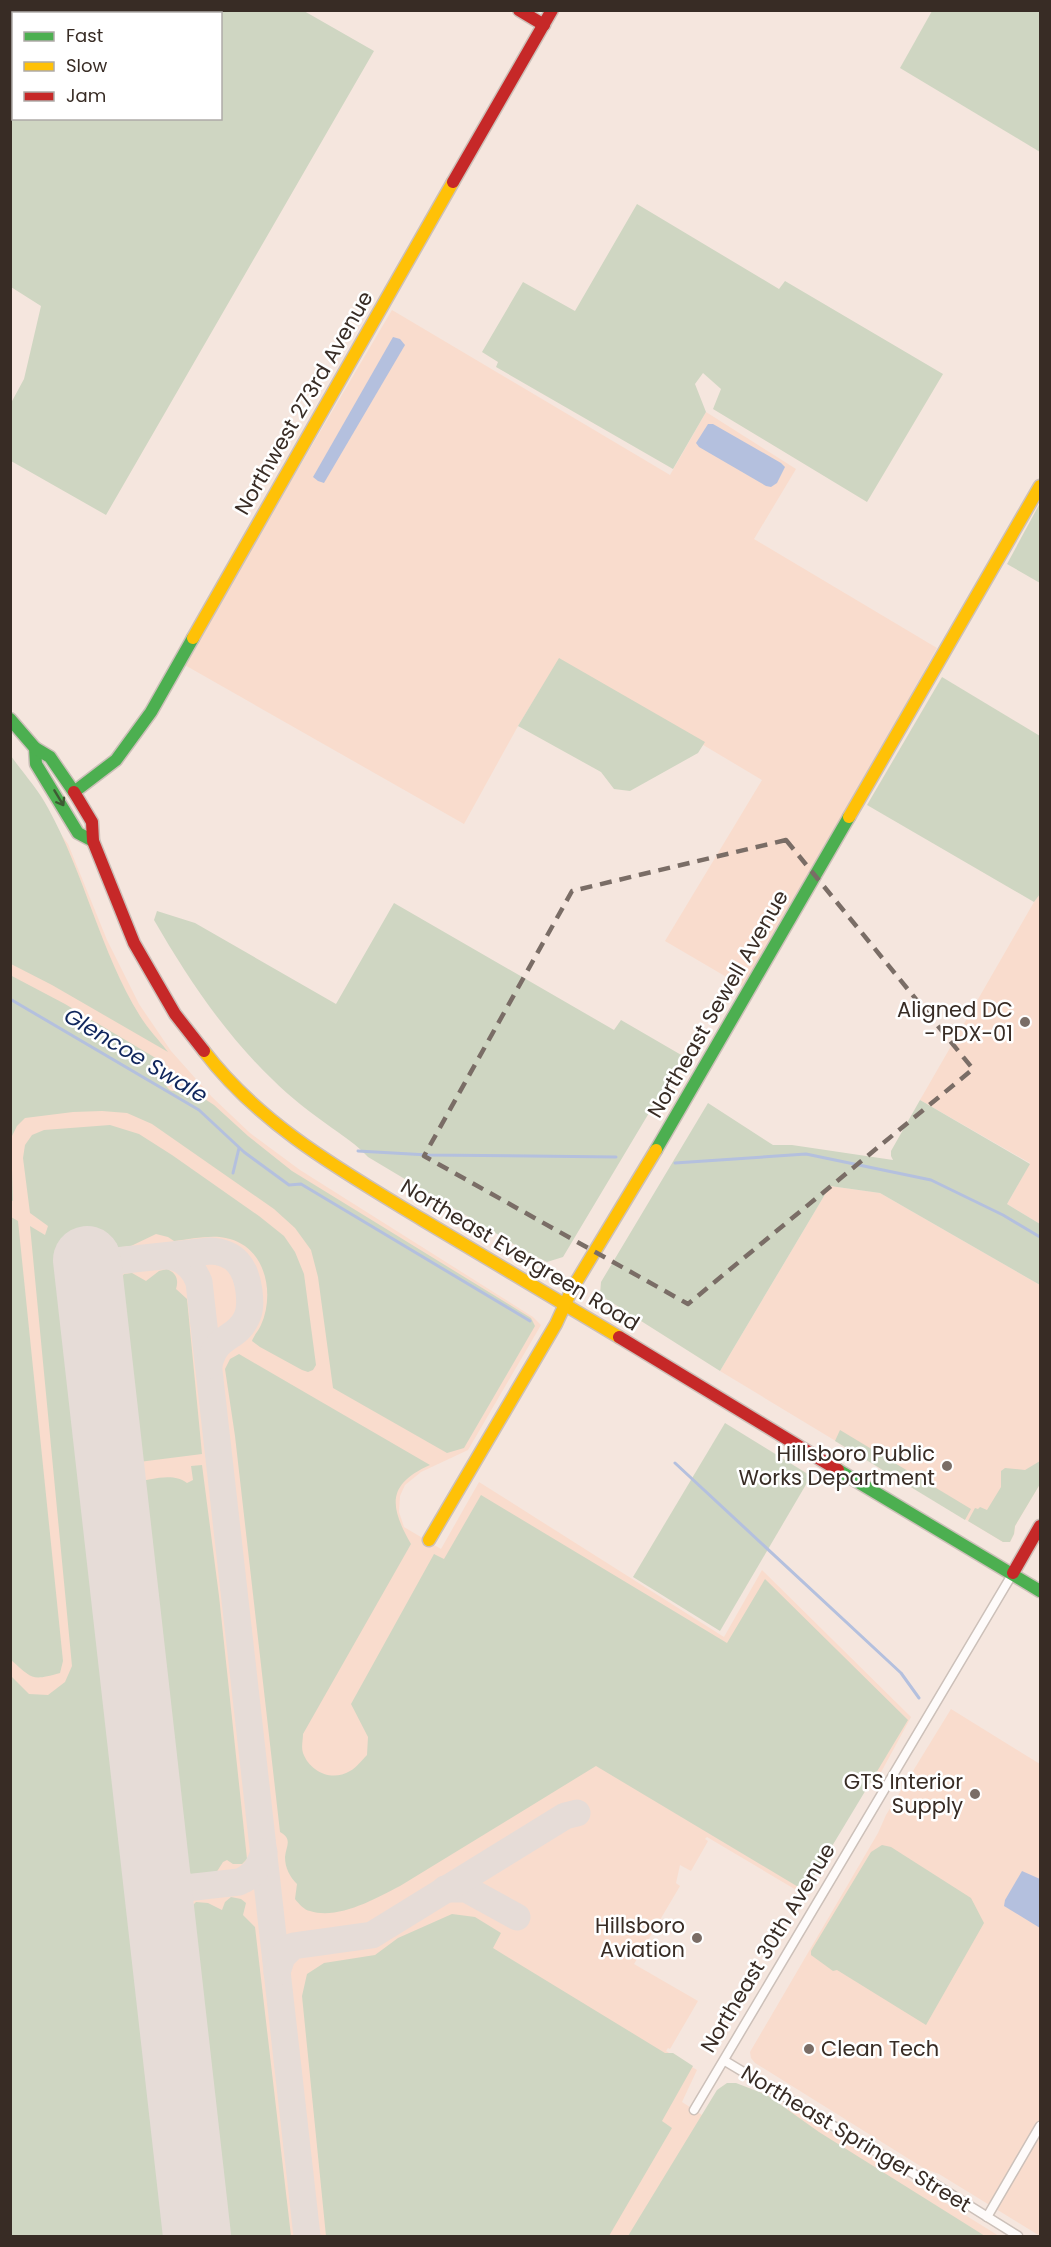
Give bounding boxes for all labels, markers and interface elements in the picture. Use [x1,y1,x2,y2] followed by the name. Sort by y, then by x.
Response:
[12,12,222,120] legend
[66,23,103,48] text: Fast
[66,53,108,78] text: Slow
[66,83,106,108] text: Jam
[228,286,380,520] street label: Northwest 273rd Avenue
[53,789,65,806] one-way arrow
[640,884,795,1123] street label: Northeast Sewell Avenue
[897,995,1013,1048] place label: Aligned DC - PDX-01
[58,1000,213,1111] water label: Glencoe Swale
[1018,1015,1032,1029] marker: Aligned DC - PDX-01
[395,1172,645,1337] street label: Northeast Evergreen Road
[738,1439,935,1492] place label: Hillsboro Public Works Department
[940,1459,954,1473] marker: Hillsboro Public Works Department
[844,1767,963,1820] place label: GTS Interior Supply
[968,1787,982,1801] marker: GTS Interior Supply
[693,1838,842,2058] street label: Northeast 30th Avenue
[595,1911,685,1964] place label: Hillsboro Aviation
[690,1931,704,1945] marker: Hillsboro Aviation
[821,2034,939,2063] place label: Clean Tech
[802,2042,816,2056] marker: Clean Tech
[736,2058,977,2219] street label: Northeast Springer Street

